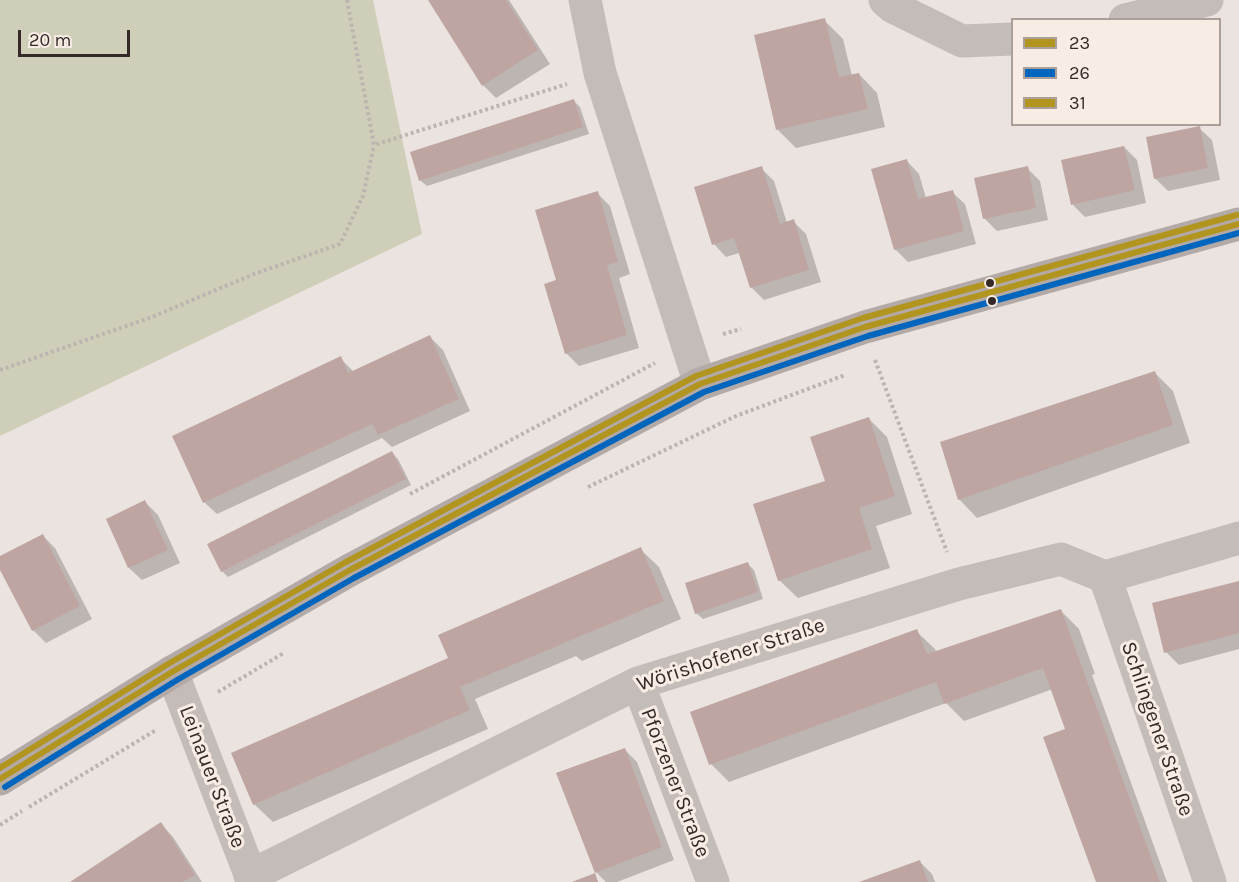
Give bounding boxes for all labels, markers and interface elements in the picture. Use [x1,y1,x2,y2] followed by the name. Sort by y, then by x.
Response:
[21,18,134,56] scale bar
[1011,18,1221,126] legend
[29,29,71,51] text: 20 m
[1069,32,1090,54] text: 23
[1069,62,1090,84] text: 26
[1069,92,1086,114] text: 31
[984,277,996,289] unlabelled marker
[986,295,998,307] unlabelled marker
[634,613,828,697] street label: Wörishofener Straße
[1115,638,1199,820] street label: Schlingener Straße
[173,702,251,852] street label: Leinauer Straße
[635,705,715,861] street label: Pforzener Straße

